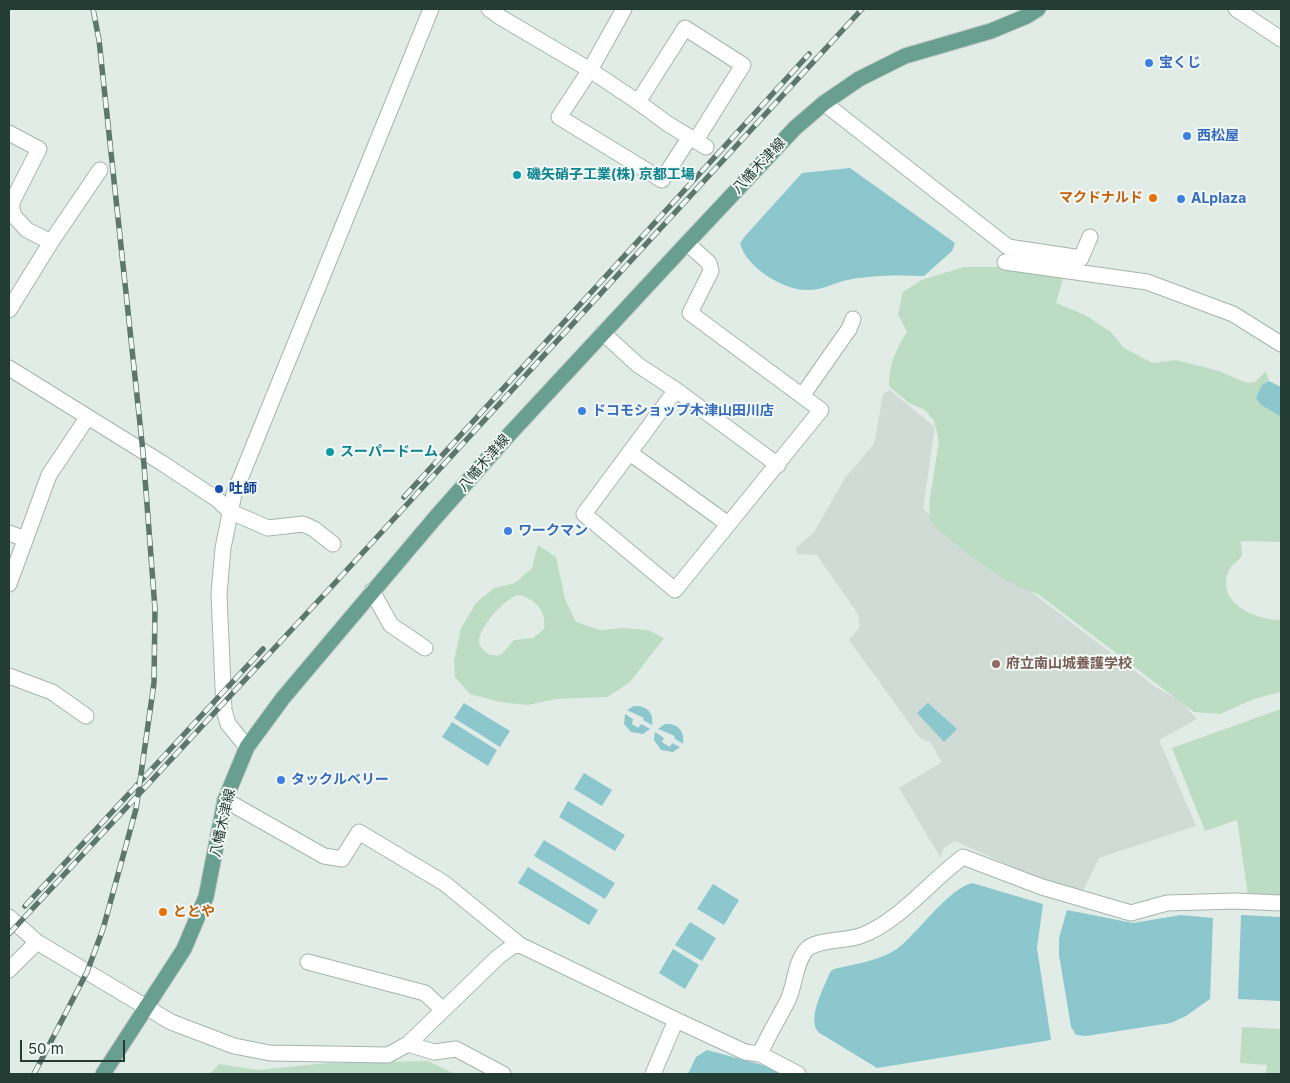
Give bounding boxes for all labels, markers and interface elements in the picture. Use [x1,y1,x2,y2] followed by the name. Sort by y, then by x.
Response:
[1159,55,1201,71] place label: 宝くじ
[1143,57,1155,69] marker: 宝くじ
[1197,128,1239,144] place label: 西松屋
[1181,130,1193,142] marker: 西松屋
[729,135,789,197] street label: 八幡木津線
[527,167,695,183] place label: 磯矢硝子工業(株) 京都工場
[511,169,523,181] marker: 磯矢硝子工業(株) 京都工場
[1059,190,1143,206] place label: マクドナルド
[1191,191,1246,207] place label: ALplaza
[1147,192,1159,204] marker: マクドナルド
[1175,193,1187,205] marker: ALplaza
[592,403,774,419] place label: ドコモショップ木津山田川店
[576,405,588,417] marker: ドコモショップ木津山田川店
[455,431,513,495] street label: 八幡木津線
[340,444,438,460] place label: スーパードーム
[324,446,336,458] marker: スーパードーム
[229,481,257,497] place label: 吐師
[213,483,225,495] marker: 吐師
[518,523,588,539] place label: ワークマン
[502,525,514,537] marker: ワークマン
[1006,656,1132,672] place label: 府立南山城養護学校
[990,658,1002,670] marker: 府立南山城養護学校
[291,772,389,788] place label: タックルベリー
[275,774,287,786] marker: タックルベリー
[207,787,239,859] street label: 八幡木津線
[173,904,215,920] place label: ととや
[157,906,169,918] marker: ととや
[22,1030,128,1062] scale bar
[28,1039,64,1058] text: 50 m

